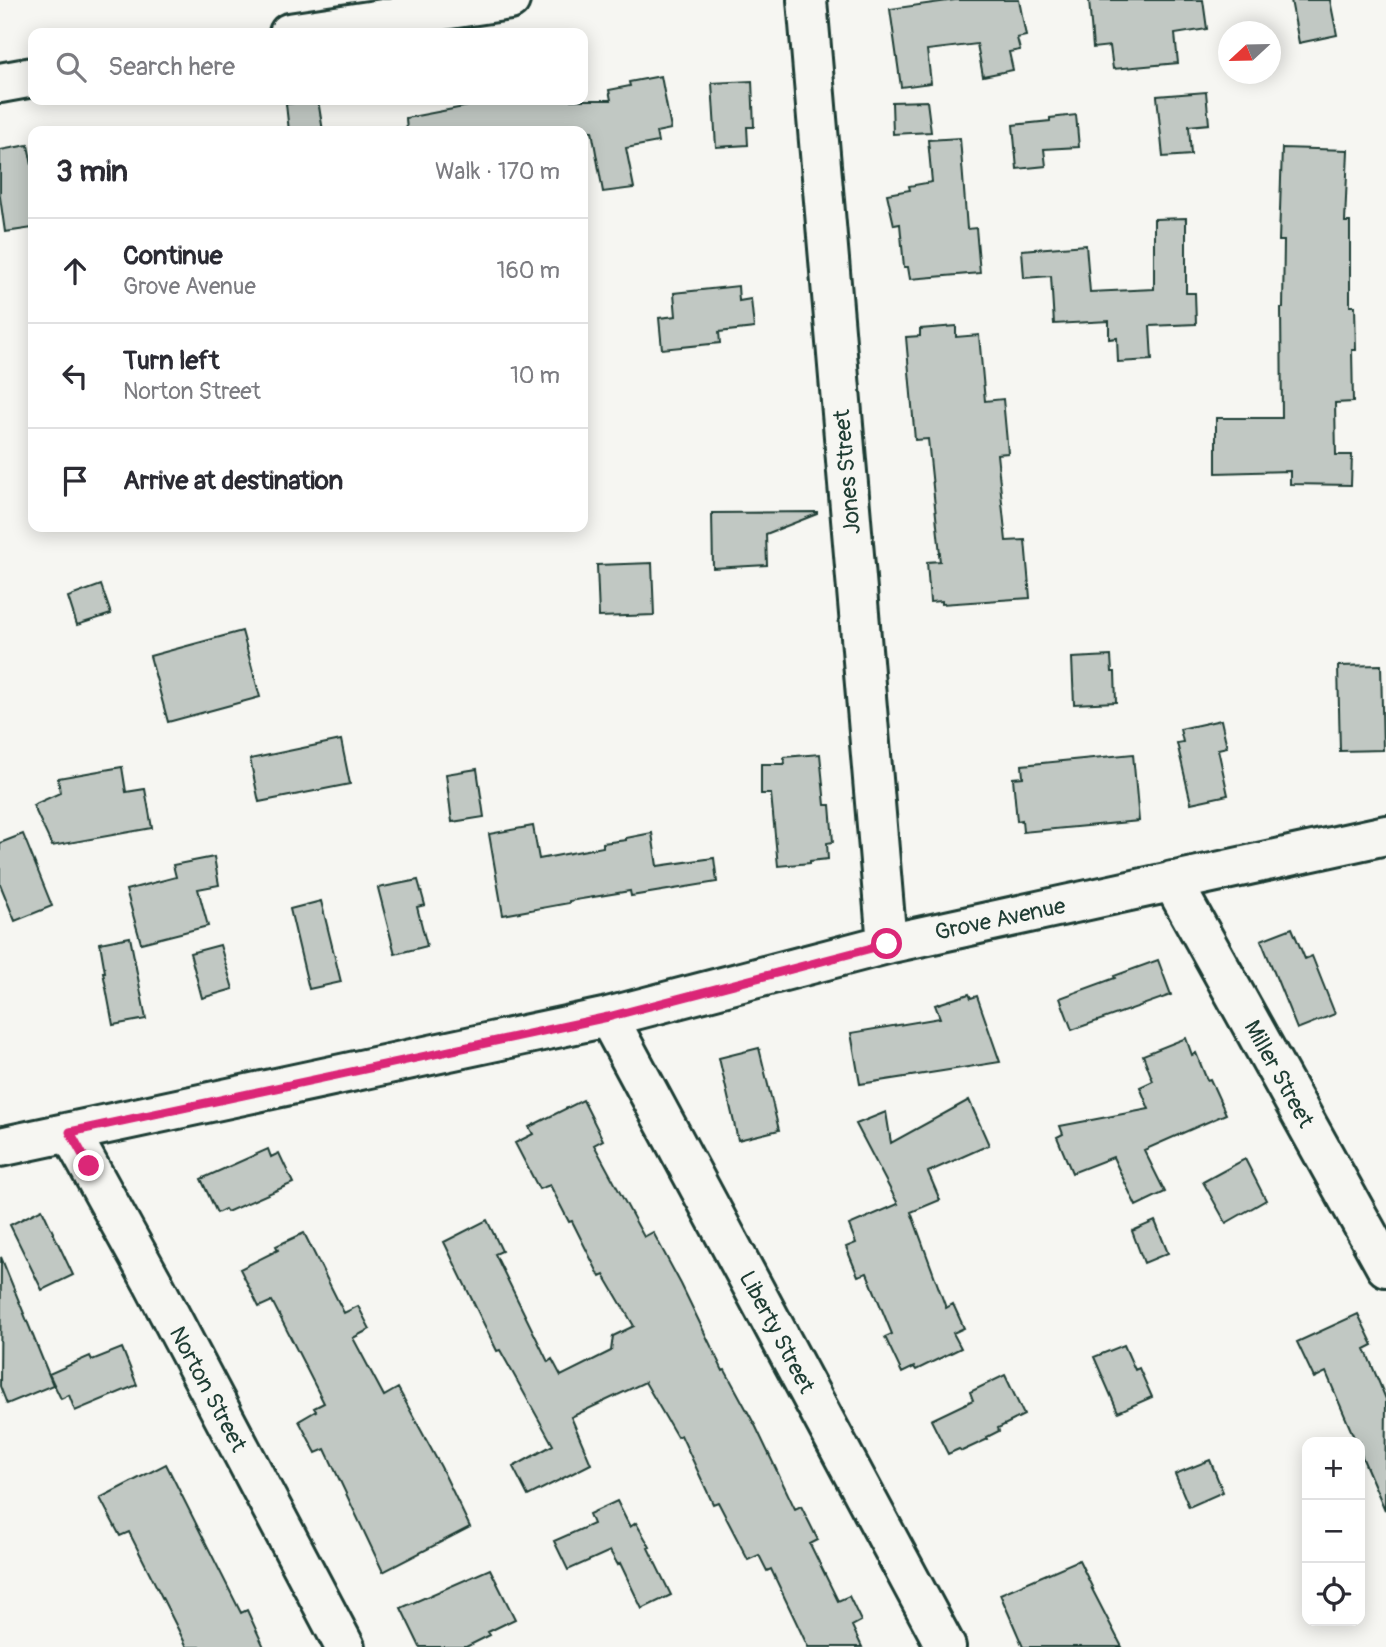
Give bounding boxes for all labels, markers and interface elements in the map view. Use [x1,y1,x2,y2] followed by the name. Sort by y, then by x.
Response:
[1218,21,1281,84] north arrow
[28,28,588,105] search box
[52,48,90,86] icon: search
[108,51,235,83] text: Search here
[56,153,128,190] text: 3 min
[435,157,560,186] text: Walk · 170 m
[123,240,223,272] text: Continue
[56,252,94,290] icon: ahead
[496,256,560,285] text: 160 m
[123,272,256,301] text: Grove Avenue
[123,345,219,377] text: Turn left
[56,357,94,395] icon: left
[510,361,560,390] text: 10 m
[123,377,261,406] text: Norton Street
[827,408,867,536] street label: Jones Street
[56,462,94,500] icon: arrive
[123,465,343,497] text: Arrive at destination
[932,891,1069,947] street label: Grove Avenue
[871,928,902,959] route start
[1238,1015,1321,1133] street label: Miller Street
[73,1150,104,1181] route end
[733,1266,822,1399] street label: Liberty Street
[163,1321,254,1457] street label: Norton Street
[1302,1437,1365,1626] map controls
[1302,1437,1365,1500] button: +
[1302,1500,1365,1563] button: −
[1302,1563,1365,1626] button: locate

